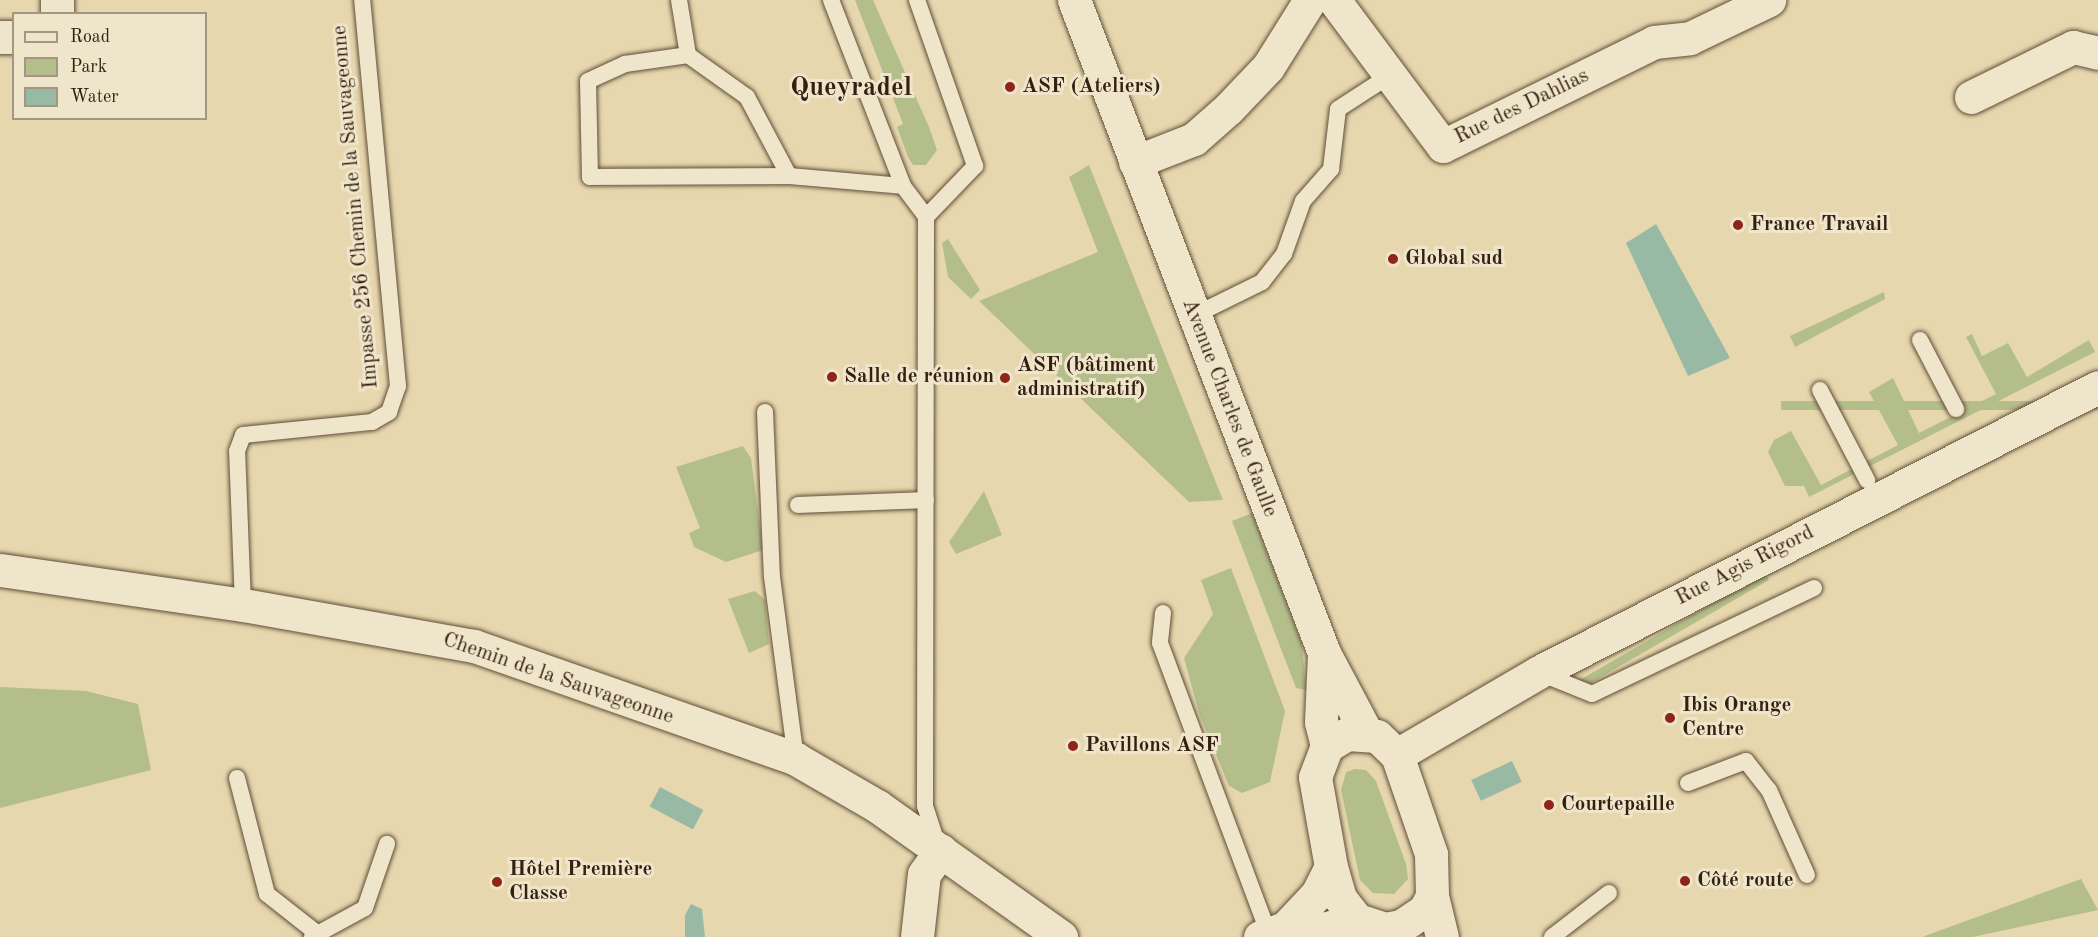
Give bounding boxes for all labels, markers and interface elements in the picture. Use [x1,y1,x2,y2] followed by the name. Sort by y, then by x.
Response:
[12,12,207,120] legend
[328,24,384,390] street label: Impasse 256 Chemin de la Sauvageonne
[70,28,110,46] text: Road
[70,58,107,76] text: Park
[1451,64,1593,150] street label: Rue des Dahlias
[790,72,912,104] district label: Queyradel
[1022,74,1160,100] place label: ASF (Ateliers)
[1003,80,1017,94] marker: ASF (Ateliers)
[70,88,119,106] text: Water
[1750,212,1889,238] place label: France Travail
[1731,218,1745,232] marker: France Travail
[1405,246,1503,272] place label: Global sud
[1386,252,1400,266] marker: Global sud
[1176,295,1282,521] street label: Avenue Charles de Gaulle
[1017,353,1155,403] place label: ASF (bâtiment administratif)
[844,364,994,390] place label: Salle de réunion
[825,370,839,384] marker: Salle de réunion
[998,371,1012,385] marker: ASF (bâtiment administratif)
[1672,520,1818,612] street label: Rue Agis Rigord
[439,628,677,730] street label: Chemin de la Sauvageonne
[1682,693,1791,743] place label: Ibis Orange Centre
[1663,711,1677,725] marker: Ibis Orange Centre
[1085,733,1219,759] place label: Pavillons ASF
[1066,739,1080,753] marker: Pavillons ASF
[1561,792,1675,818] place label: Courtepaille
[1542,798,1556,812] marker: Courtepaille
[509,857,653,907] place label: Hôtel Première Classe
[1697,868,1794,894] place label: Côté route
[1678,874,1692,888] marker: Côté route
[490,875,504,889] marker: Hôtel Première Classe

